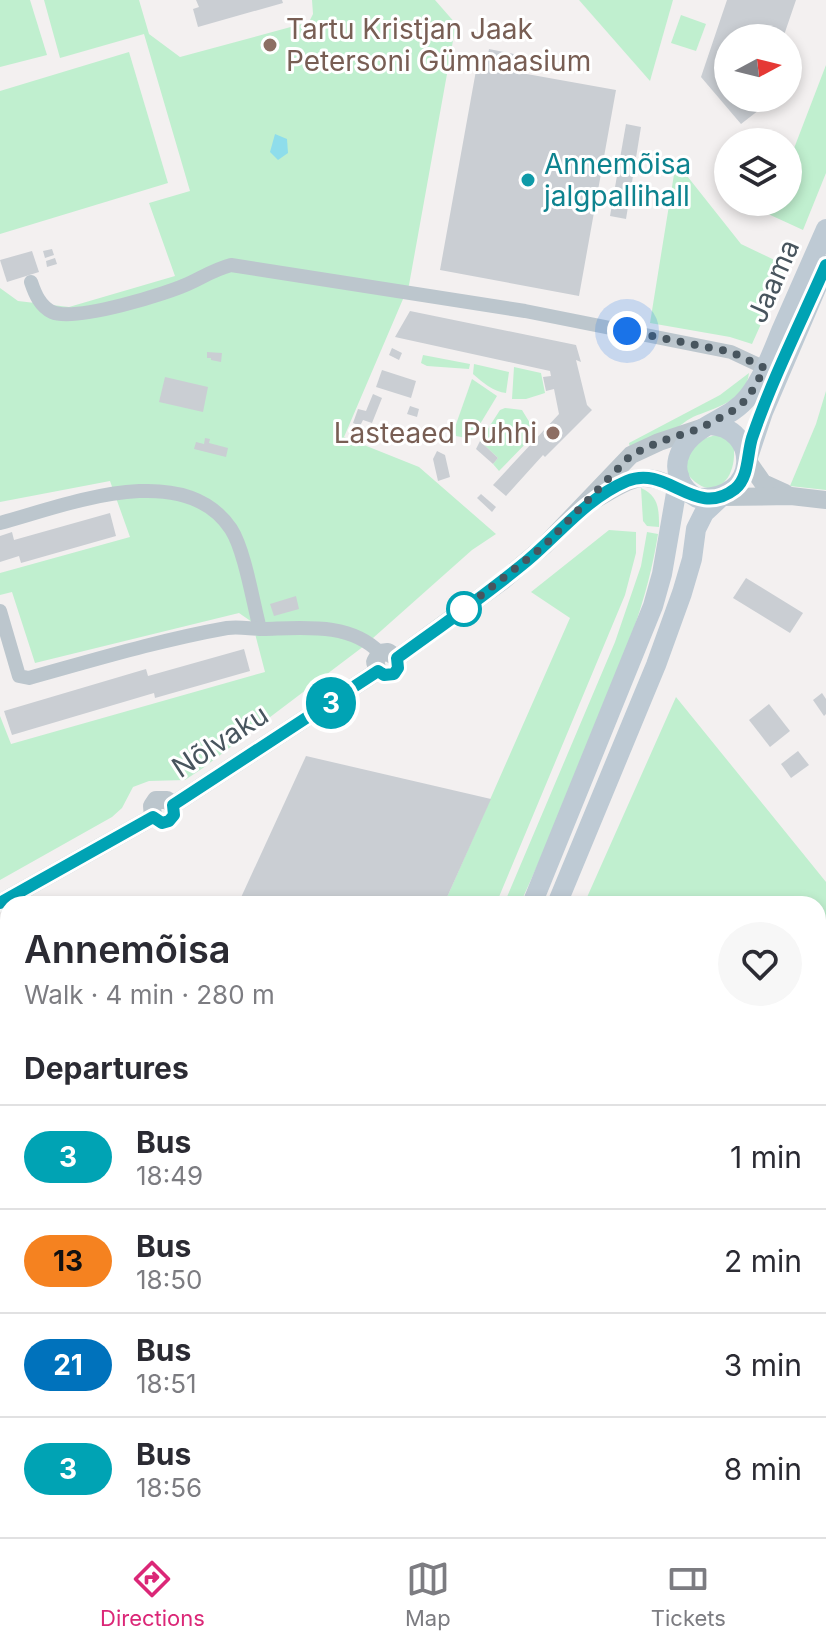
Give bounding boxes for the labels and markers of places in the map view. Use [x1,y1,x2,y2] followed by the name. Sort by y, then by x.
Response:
[286,12,591,78] place label: Tartu Kristjan Jaak Petersoni Gümnaasium
[261,36,279,54] marker: Tartu Kristjan Jaak Petersoni Gümnaasium
[543,147,691,213] place label: Annemõisa jalgpallihall
[519,171,537,189] marker: Annemõisa jalgpallihall
[334,416,537,450] place label: Lasteaed Puhhi
[544,424,562,442] marker: Lasteaed Puhhi
[447,592,481,626] unlabelled marker

